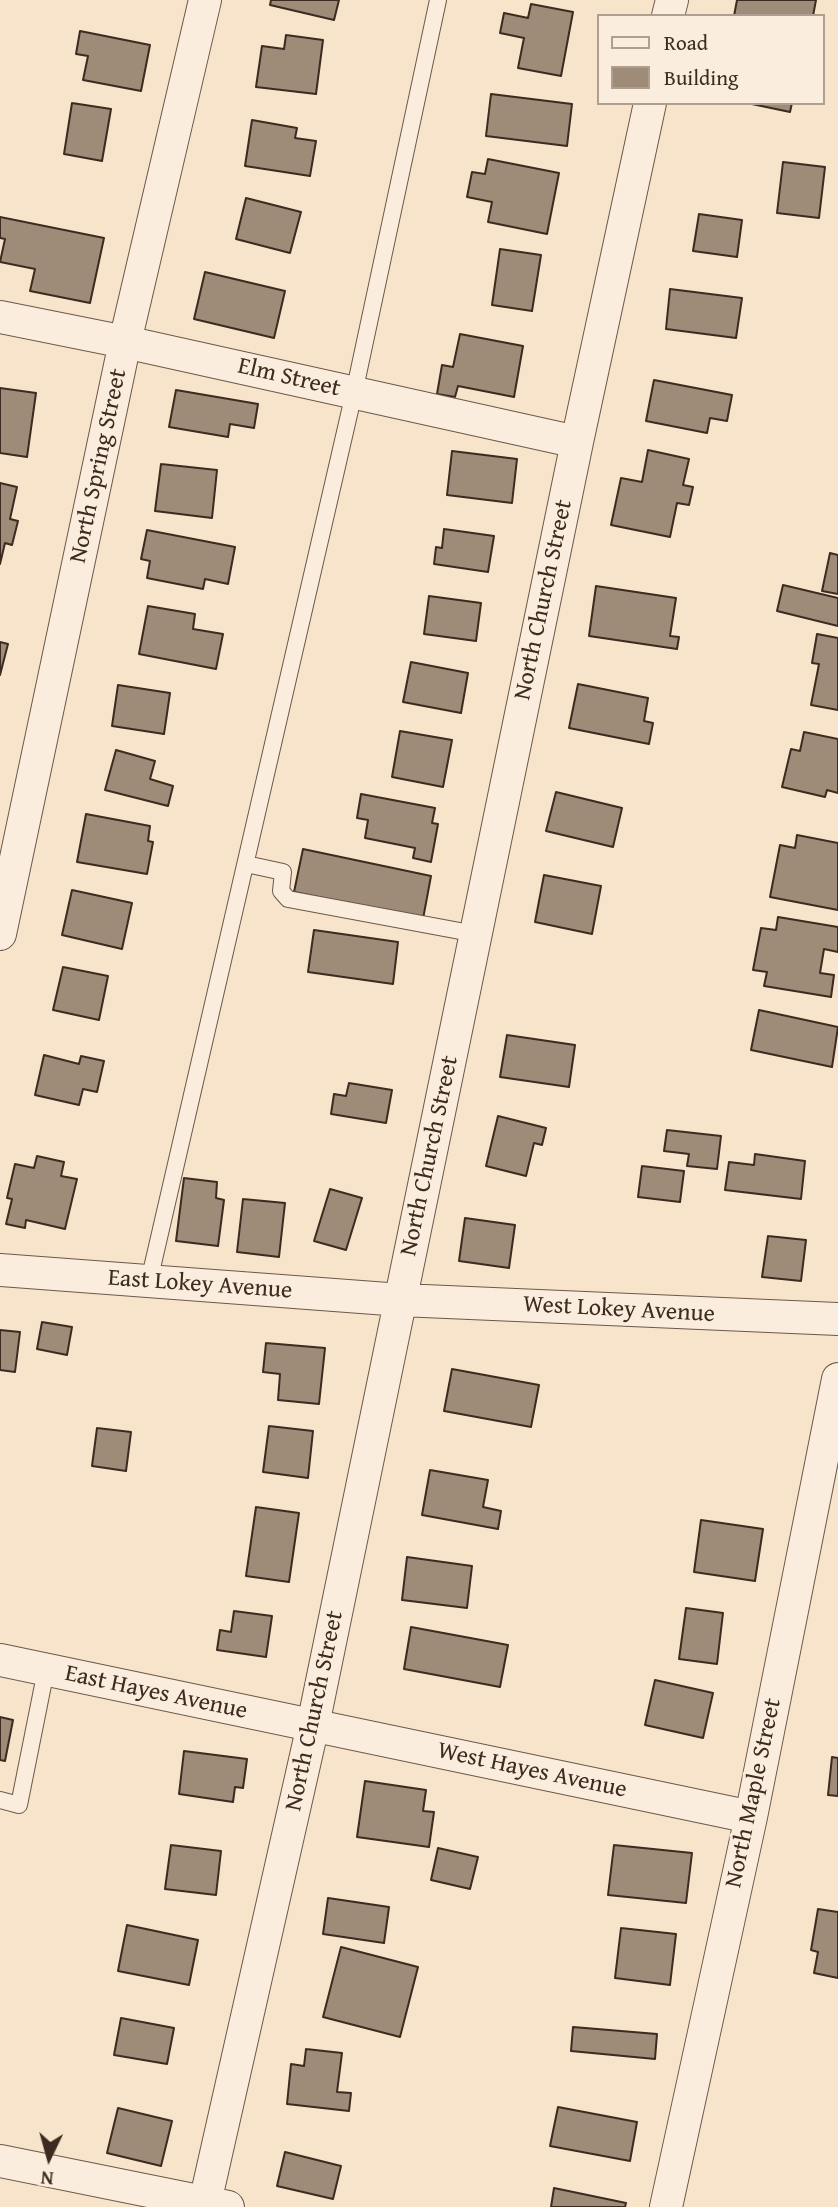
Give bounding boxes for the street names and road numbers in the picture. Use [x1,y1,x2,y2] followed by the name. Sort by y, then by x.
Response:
[235,352,343,404] street label: Elm Street
[64,366,134,566] street label: North Spring Street
[509,497,579,703] street label: North Church Street
[395,1053,465,1259] street label: North Church Street
[107,1264,293,1306] street label: East Lokey Avenue
[522,1291,716,1329] street label: West Lokey Avenue
[280,1608,350,1814] street label: North Church Street
[62,1660,250,1726] street label: East Hayes Avenue
[720,1696,788,1890] street label: North Maple Street
[435,1737,629,1805] street label: West Hayes Avenue

